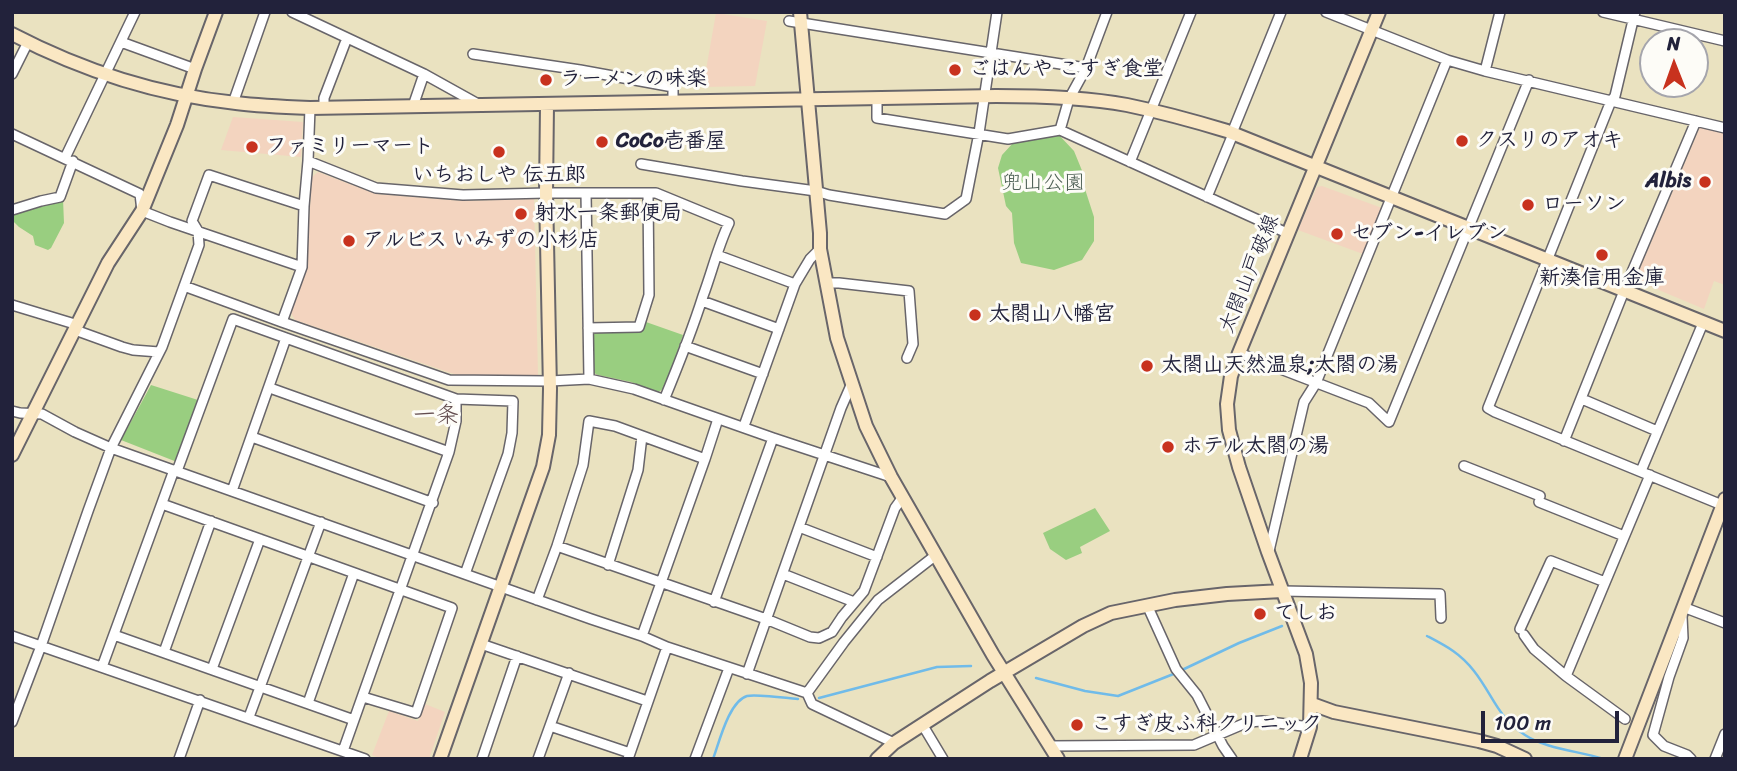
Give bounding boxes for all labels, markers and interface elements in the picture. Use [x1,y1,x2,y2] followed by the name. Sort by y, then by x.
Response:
[1667,27,1681,60] text: N
[1639,28,1709,98] north arrow
[969,57,1163,83] place label: ごはんや こすぎ食堂
[947,62,963,78] marker: ごはんや こすぎ食堂
[560,67,707,93] place label: ラーメンの味楽
[538,72,554,88] marker: ラーメンの味楽
[1476,128,1623,154] place label: クスリのアオキ
[616,129,727,155] place label: CoCo壱番屋
[1454,133,1470,149] marker: クスリのアオキ
[266,134,434,160] place label: ファミリーマート
[594,134,610,150] marker: CoCo壱番屋
[244,139,260,155] marker: ファミリーマート
[491,144,507,160] marker: いちおしや 伝五郎
[412,163,586,189] place label: いちおしや 伝五郎
[1646,169,1691,195] place label: Albis
[1001,171,1085,197] park label: 兜山公園
[1697,174,1713,190] marker: Albis
[1542,192,1626,218] place label: ローソン
[1520,197,1536,213] marker: ローソン
[535,201,682,227] place label: 射水一条郵便局
[513,206,529,222] marker: 射水一条郵便局
[1215,211,1285,337] street label: 太閤山戸破線
[1351,221,1508,247] place label: セブン-イレブン
[1329,226,1345,242] marker: セブン-イレブン
[363,228,599,254] place label: アルビス いみずの小杉店
[341,233,357,249] marker: アルビス いみずの小杉店
[1594,247,1610,263] marker: 新湊信用金庫
[1539,266,1665,292] place label: 新湊信用金庫
[989,302,1115,328] place label: 太閤山八幡宮
[967,307,983,323] marker: 太閤山八幡宮
[1161,353,1398,379] place label: 太閤山天然温泉;太閤の湯
[1139,358,1155,374] marker: 太閤山天然温泉;太閤の湯
[413,402,459,430] district label: 一条
[1182,434,1329,460] place label: ホテル太閤の湯
[1160,439,1176,455] marker: ホテル太閤の湯
[1274,601,1337,627] place label: てしお
[1252,606,1268,622] marker: てしお
[1485,698,1623,742] scale bar
[1494,704,1551,742] text: 100 m
[1091,712,1322,738] place label: こすぎ皮ふ科クリニック
[1069,717,1085,733] marker: こすぎ皮ふ科クリニック

